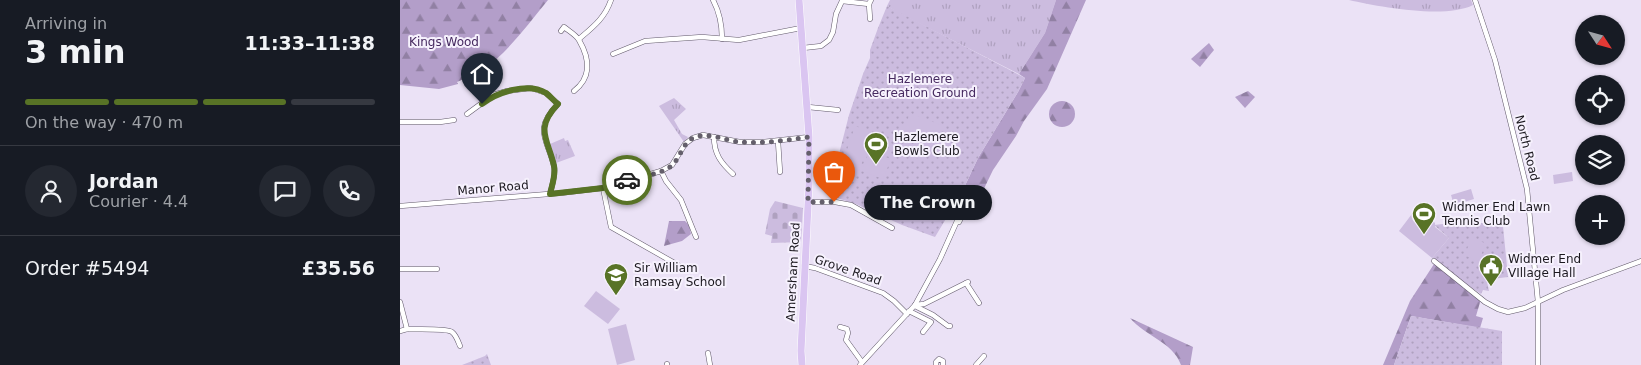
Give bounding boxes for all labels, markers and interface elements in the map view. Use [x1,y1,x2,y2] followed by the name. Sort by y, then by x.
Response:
[25,14,107,33] text: Arriving in
[1575,15,1625,65] north arrow
[1575,15,1625,245] map controls
[245,32,375,54] text: 11:33–11:38
[25,33,126,71] text: 3 min
[409,35,479,49] park label: Kings Wood
[461,53,503,104] pin
[468,60,496,88] icon: home
[864,72,976,100] park label: Hazlemere Recreation Ground
[1575,75,1625,125] button: locate
[25,113,183,132] text: On the way · 470 m
[1512,114,1542,182] street label: North Road
[894,130,960,158] place label: Hazlemere Bowls Club
[863,131,889,165] sports icon: Hazlemere Bowls Club
[1575,135,1625,185] button: layers
[813,151,855,202] pin
[602,155,652,205] courier
[820,158,848,186] icon: bag
[25,165,77,217] button: person
[259,165,311,217] button: chat
[323,165,375,217] button: phone
[613,166,641,194] icon: car
[89,170,158,192] text: Jordan
[457,178,529,198] street label: Manor Road
[864,184,992,220] callout: The Crown
[89,192,188,211] text: Courier · 4.4
[880,193,976,212] text: The Crown
[1575,195,1625,245] button: +
[1441,200,1550,228] place label: Widmer End Lawn Tennis Club
[1411,201,1437,235] sports icon: Widmer End Lawn Tennis Club
[783,222,803,322] street label: Amersham Road
[813,252,883,288] street label: Grove Road
[1508,252,1581,280] place label: Widmer End VIllage Hall
[1478,253,1504,287] public building icon: Widmer End VIllage Hall
[25,257,149,279] text: Order #5494
[302,257,375,279] text: £35.56
[634,261,725,289] place label: Sir William Ramsay School
[603,262,629,296] school or university icon: Sir William Ramsay School

